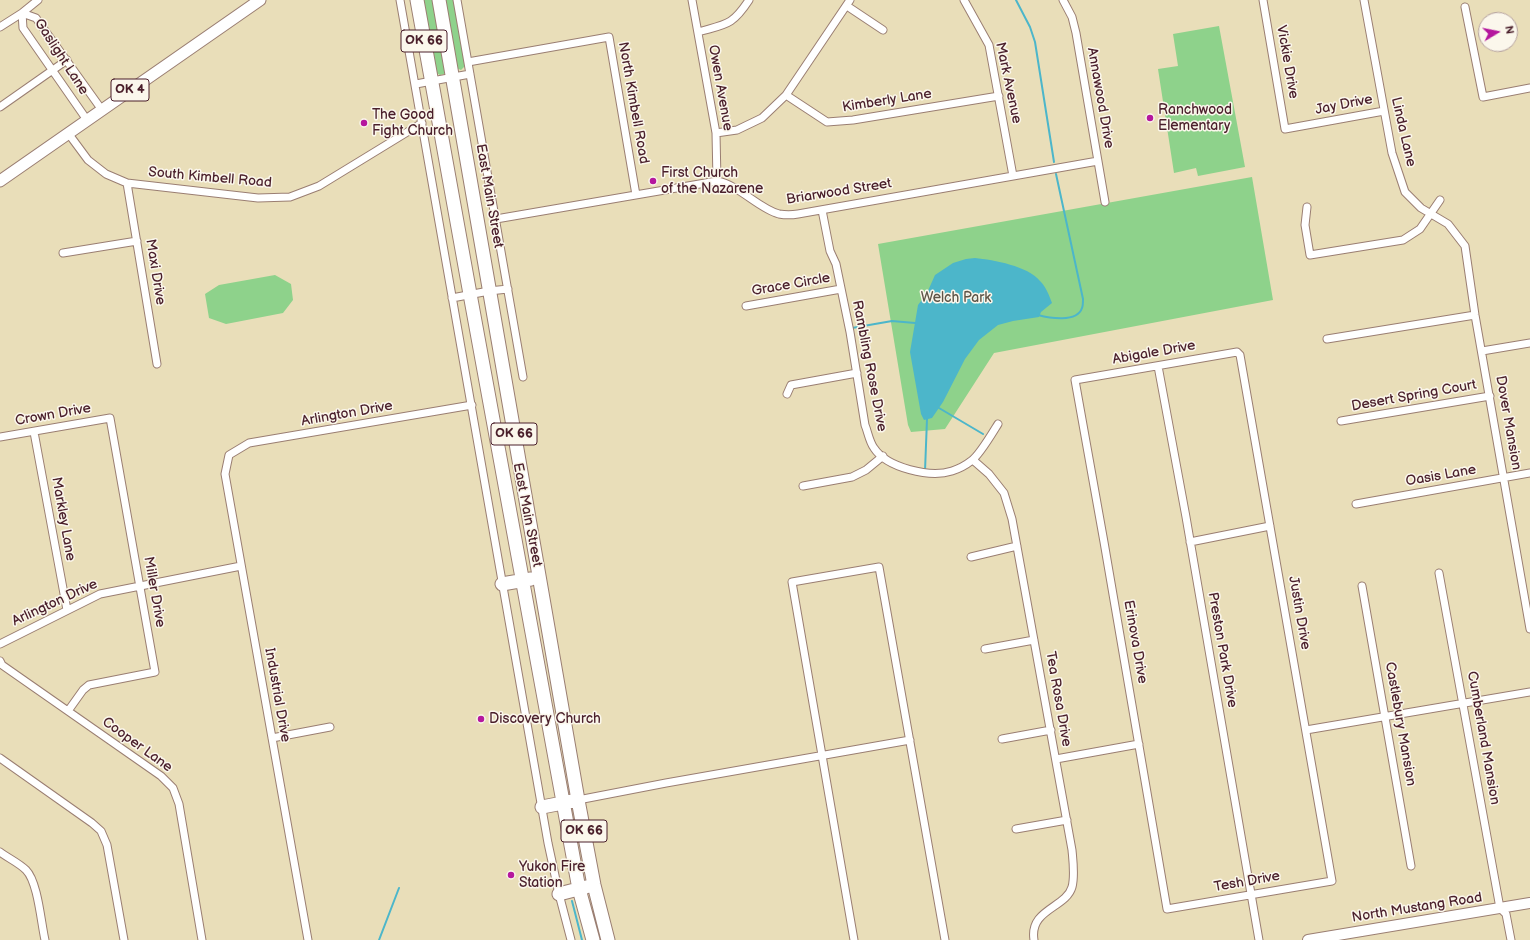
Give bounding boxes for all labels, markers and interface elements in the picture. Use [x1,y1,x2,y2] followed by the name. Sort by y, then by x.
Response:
[1478,12,1518,52] north arrow
[30,16,92,98] street label: Gaslight Lane
[1272,24,1302,100] street label: Vickie Drive
[1502,25,1516,35] text: N
[401,30,447,52] road number: OK 66
[614,41,652,165] street label: North Kimbell Road
[991,41,1025,125] street label: Mark Avenue
[704,44,736,132] street label: Owen Avenue
[1083,46,1117,150] street label: Annawood Drive
[111,79,149,101] road number: OK 4
[841,86,933,116] street label: Kimberly Lane
[1314,91,1374,119] street label: Jay Drive
[1387,96,1419,168] street label: Linda Lane
[1158,102,1232,134] place label: Ranchwood Elementary
[372,107,453,140] place label: The Good Fight Church
[1145,113,1155,123] marker: Ranchwood Elementary
[359,118,369,128] marker: The Good Fight Church
[472,143,506,249] street label: East Main Street
[148,164,272,192] street label: South Kimbell Road
[661,165,763,198] place label: First Church of the Nazarene
[785,175,893,209] street label: Briarwood Street
[648,176,658,186] marker: First Church of the Nazarene
[141,238,169,306] street label: Maxi Drive
[750,270,832,300] street label: Grace Circle
[921,290,991,306] park label: Welch Park
[848,299,890,433] street label: Rambling Rose Drive
[1111,337,1197,369] street label: Abigale Drive
[1491,374,1525,472] street label: Dover Mansion
[1350,377,1478,415] street label: Desert Spring Court
[300,398,394,430] street label: Arlington Drive
[14,400,92,430] street label: Crown Drive
[491,423,537,445] road number: OK 66
[509,462,545,568] street label: East Main Street
[1405,462,1477,490] street label: Oasis Lane
[47,476,79,562] street label: Markley Lane
[140,555,168,629] street label: Miller Drive
[1284,575,1314,651] street label: Justin Drive
[10,576,100,630] street label: Arlington Drive
[1204,591,1240,709] street label: Preston Park Drive
[1119,599,1151,685] street label: Erinova Drive
[260,647,294,743] street label: Industrial Drive
[1041,650,1075,748] street label: Tea Rosa Drive
[1381,661,1419,787] street label: Castlebury Mansion
[1463,670,1503,806] street label: Cumberland Mansion
[489,711,601,727] place label: Discovery Church
[99,714,175,776] street label: Cooper Lane
[476,714,486,724] marker: Discovery Church
[561,820,607,842] road number: OK 66
[519,859,585,892] place label: Yukon Fire Station
[1213,868,1281,896] street label: Tesh Drive
[506,870,516,880] marker: Yukon Fire Station
[1351,889,1483,927] street label: North Mustang Road

